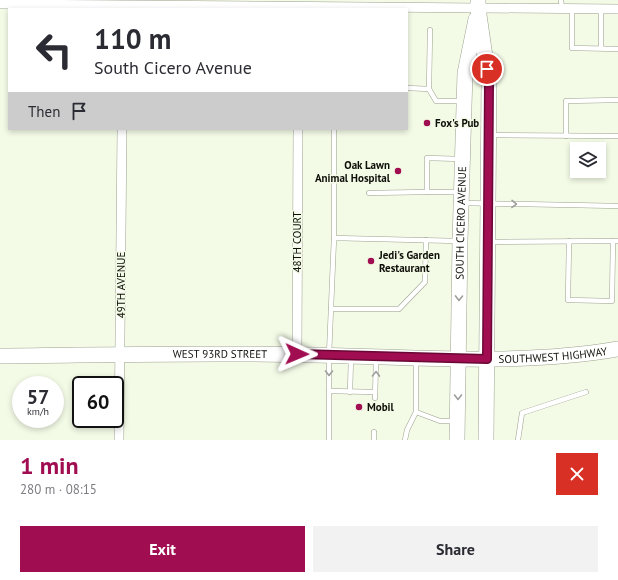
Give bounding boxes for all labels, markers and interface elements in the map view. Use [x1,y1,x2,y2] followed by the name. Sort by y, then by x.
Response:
[94,20,171,57] text: 110 m
[28,24,80,76] icon: left
[470,52,504,86] pin
[94,56,252,79] text: South Cicero Avenue
[476,58,498,80] icon: arrive
[68,100,90,122] icon: arrive
[28,102,60,121] text: Then
[435,116,479,130] place label: Fox's Pub
[422,118,432,128] marker: Fox's Pub
[570,142,606,178] map controls
[570,142,606,178] button: layers
[315,158,391,185] place label: Oak Lawn Animal Hospital
[393,166,403,176] marker: Oak Lawn Animal Hospital
[452,166,469,280] street label: SOUTH CICERO AVENUE
[511,200,517,208] one-way arrow
[290,211,304,273] street label: 48TH COURT
[378,248,440,275] place label: Jedi's Garden Restaurant
[114,252,128,318] street label: 49TH AVENUE
[366,256,376,266] marker: Jedi's Garden Restaurant
[455,295,463,301] one-way arrow
[276,333,318,375] position arrow
[498,344,609,366] street label: SOUTHWEST HIGHWAY
[173,347,267,361] street label: WEST 93RD STREET
[325,370,333,376] one-way arrow
[372,371,380,377] one-way arrow
[72,376,124,428] speed limit sign: 60
[27,384,49,410] text: 57
[453,394,462,400] one-way arrow
[367,400,395,414] place label: Mobil
[354,402,364,412] marker: Mobil
[27,405,49,418] text: km/h
[20,450,79,481] text: 1 min
[556,453,598,495] button: close
[20,481,97,498] text: 280 m · 08:15
[20,526,305,572] button: Exit
[313,526,598,572] button: Share

